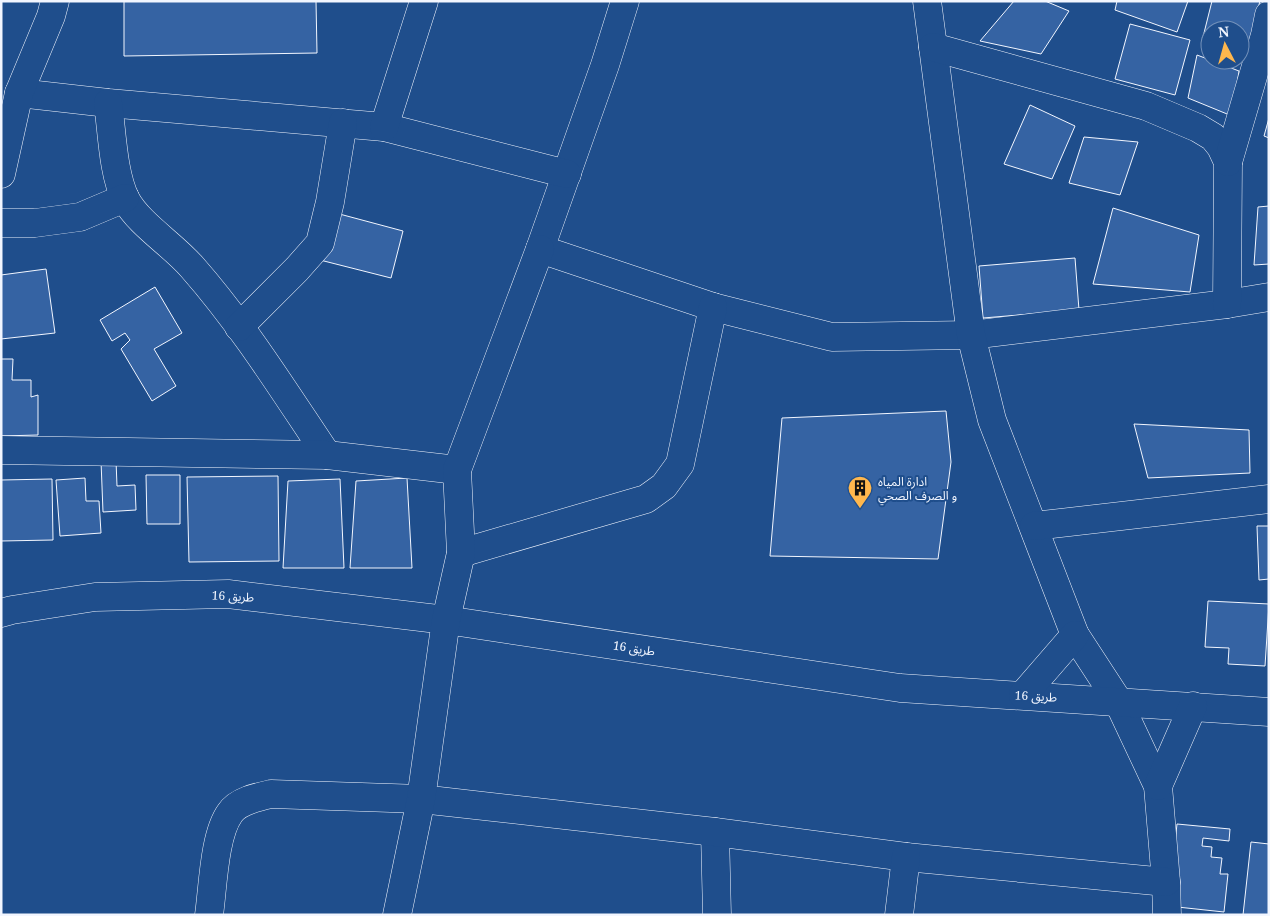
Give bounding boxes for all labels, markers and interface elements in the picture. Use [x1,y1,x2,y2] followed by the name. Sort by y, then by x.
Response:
[1200,20,1250,70] north arrow
[1217,22,1230,42] text: N
[878,473,957,505] place label: ادارة المياه و الصرف الصحي
[847,475,873,509] building icon: ادارة المياه و الصرف الصحي
[211,586,255,606] street label: طريق 16
[612,636,656,660] street label: طريق 16
[1014,686,1058,706] street label: طريق 16

